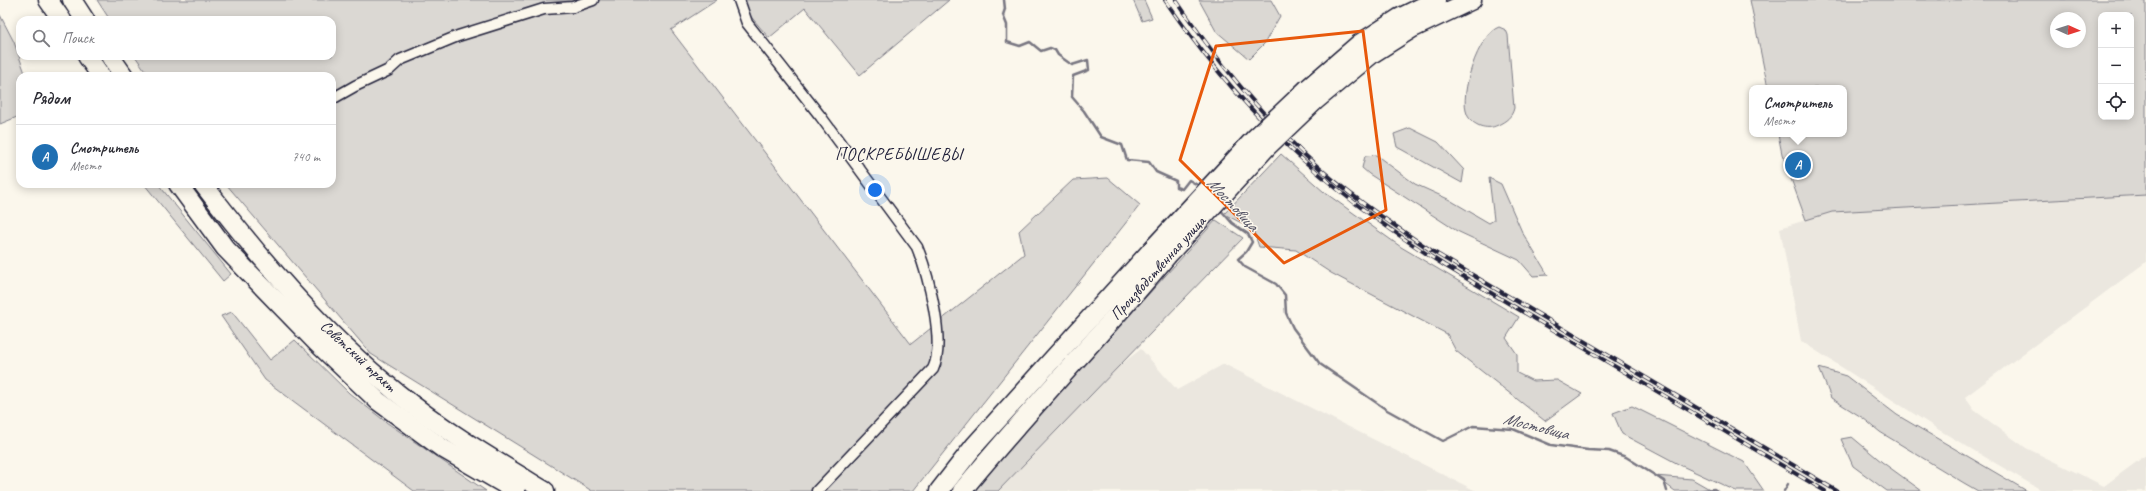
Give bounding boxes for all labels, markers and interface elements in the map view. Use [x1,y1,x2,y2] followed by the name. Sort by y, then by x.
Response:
[2050,12,2086,48] north arrow
[2098,12,2134,120] map controls
[2098,12,2134,48] button: +
[16,16,336,60] search box
[30,27,52,49] icon: search
[62,29,94,48] text: Поиск
[2098,48,2134,84] button: −
[2098,84,2134,120] button: locate
[1749,85,1847,137] popup
[32,88,70,109] text: Рядом
[1764,94,1832,113] text: Смотритель
[1764,113,1795,129] text: Место
[70,139,138,158] text: Смотритель
[835,144,964,165] district label: ПОСКРЕБЫШЕВЫ
[42,149,48,165] text: A
[292,149,320,165] text: 740 m
[1785,150,1811,180] pin: A
[70,158,101,174] text: Место
[1203,173,1264,237] water label: Мостовица
[865,180,885,200] your location
[1106,211,1211,324] street label: Производственная улица
[316,316,401,397] street label: Советский тракт
[1501,408,1572,445] water label: Мостовица

